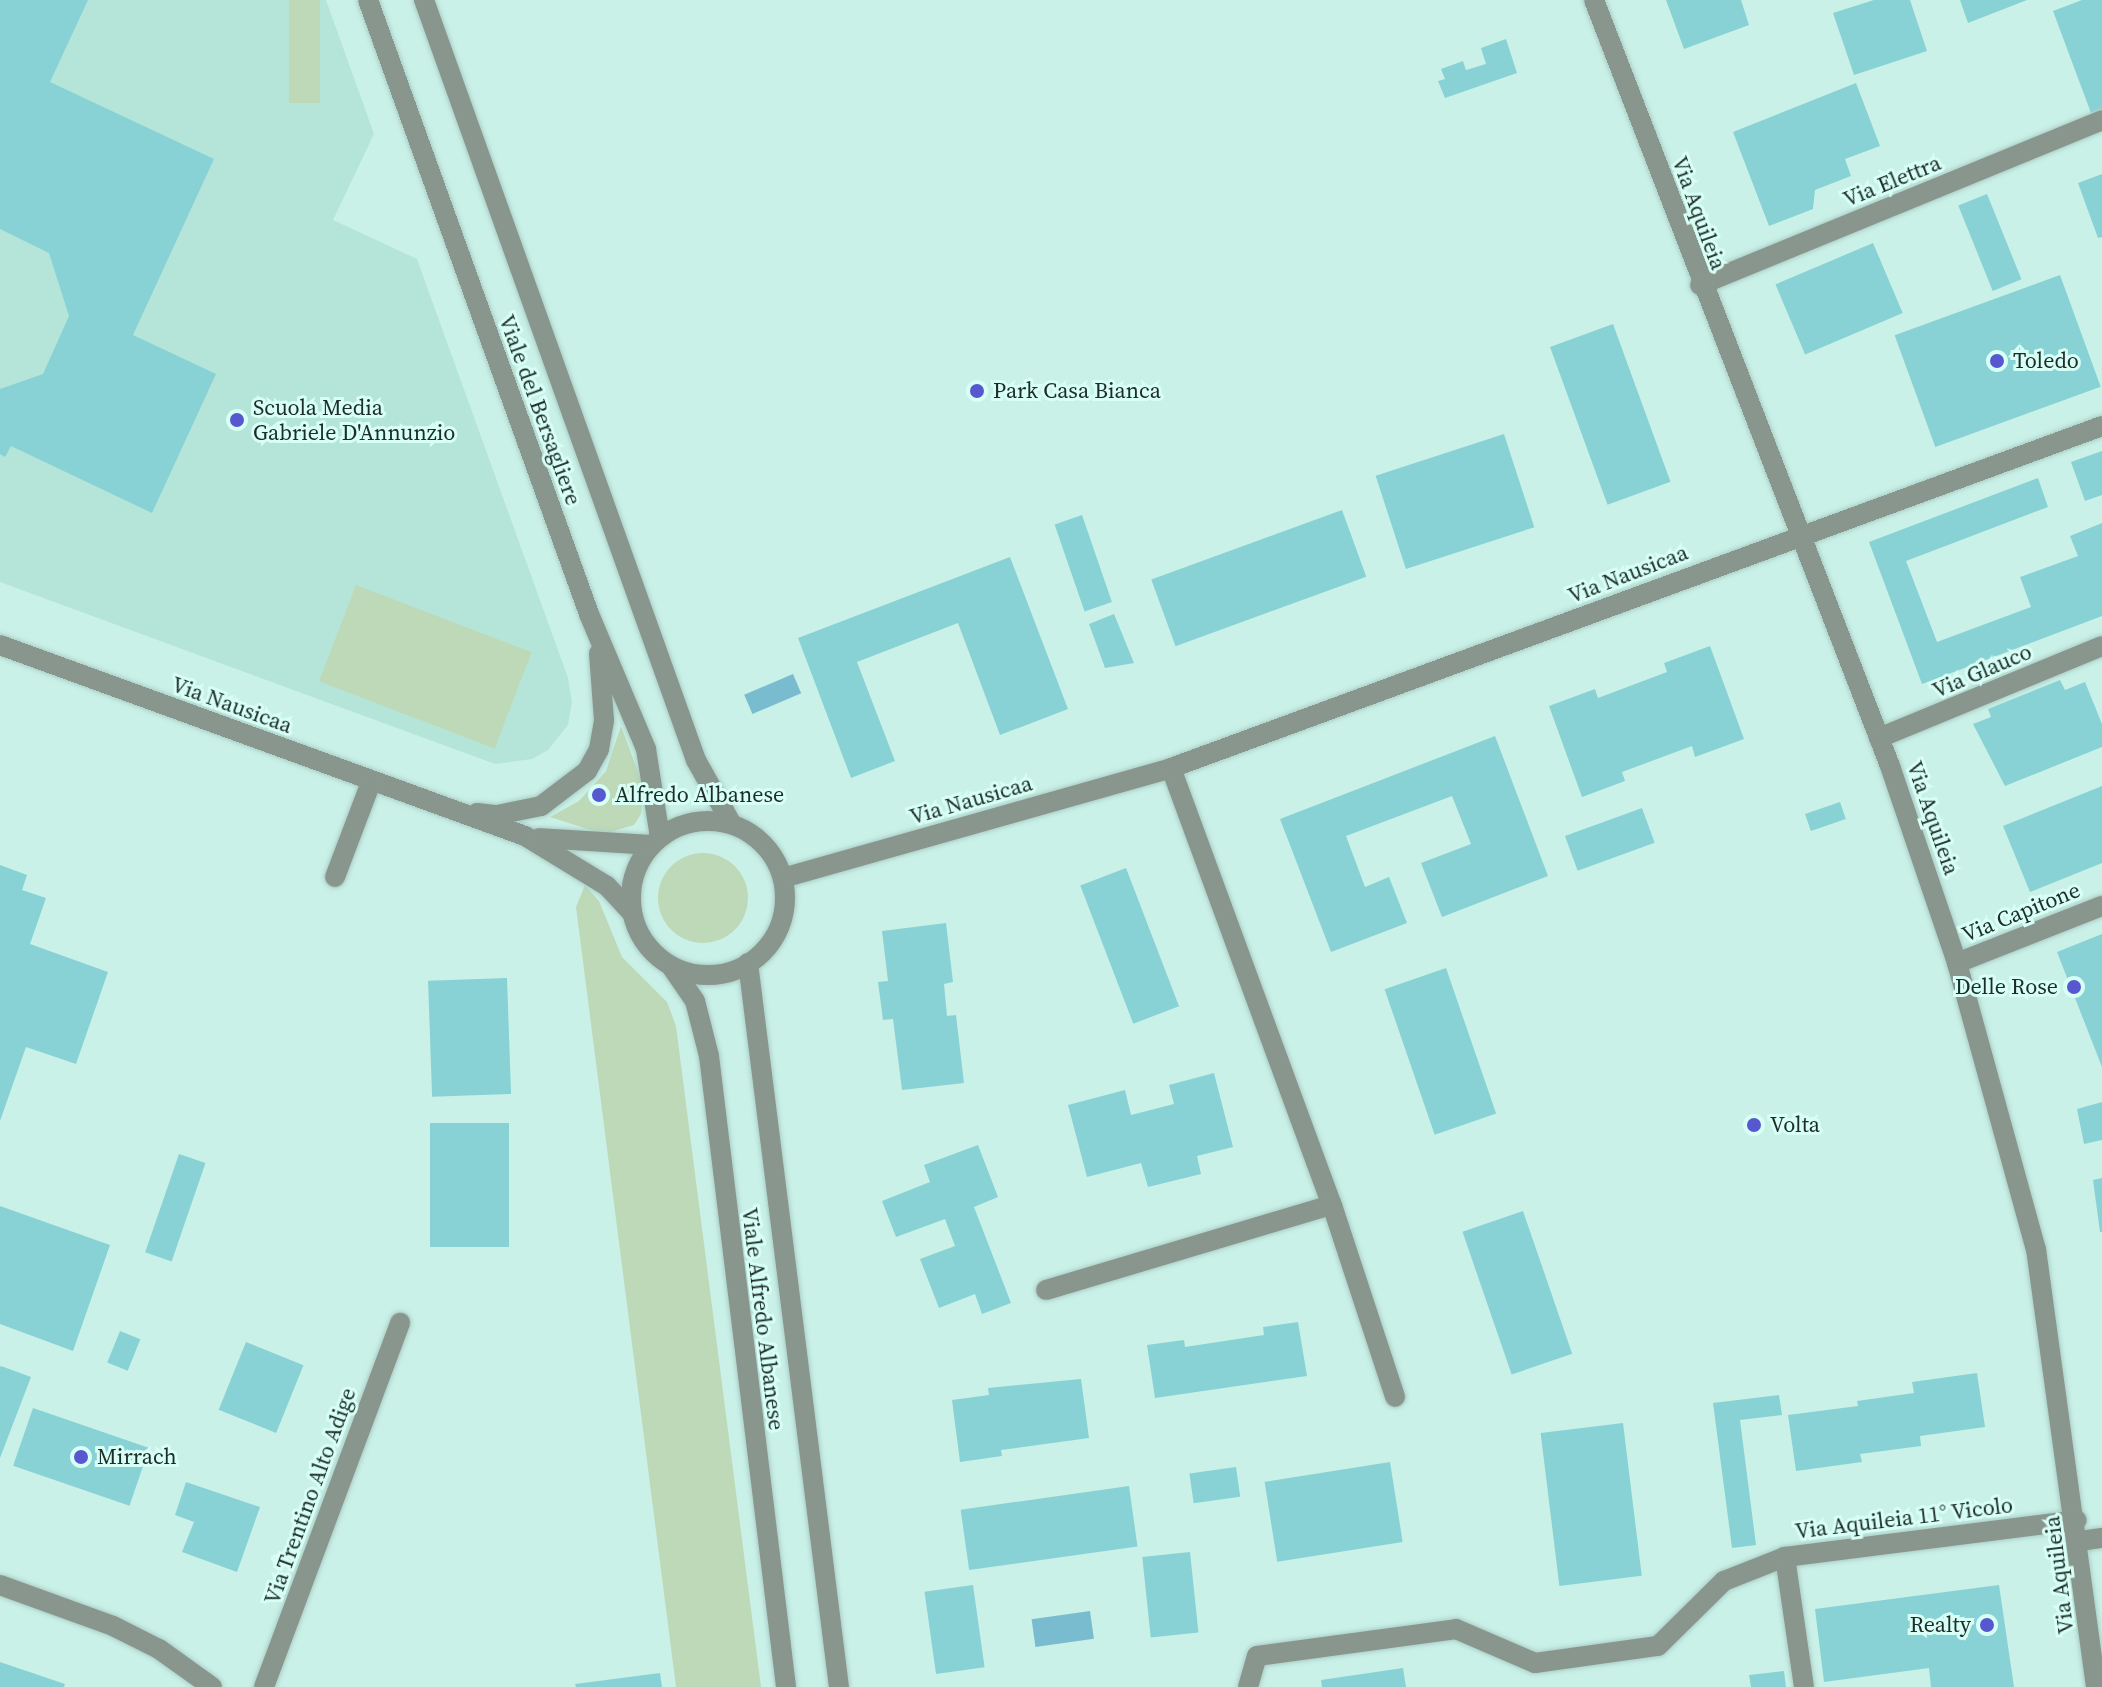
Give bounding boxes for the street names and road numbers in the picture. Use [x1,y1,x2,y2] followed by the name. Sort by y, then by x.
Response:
[1839,149,1945,213] street label: Via Elettra
[1666,153,1732,273] street label: Via Aquileia
[493,311,587,509] street label: Viale del Bersagliere
[1564,539,1692,609] street label: Via Nausicaa
[1929,638,2035,704] street label: Via Glauco
[168,671,296,739] street label: Via Nausicaa
[1901,758,1965,878] street label: Via Aquileia
[907,770,1035,830] street label: Via Nausicaa
[1958,876,2084,948] street label: Via Capitone
[736,1206,790,1432] street label: Viale Alfredo Albanese
[259,1384,361,1608] street label: Via Trentino Alto Adige
[1793,1492,2015,1544] street label: Via Aquileia 11° Vicolo
[2039,1515,2079,1635] street label: Via Aquileia

